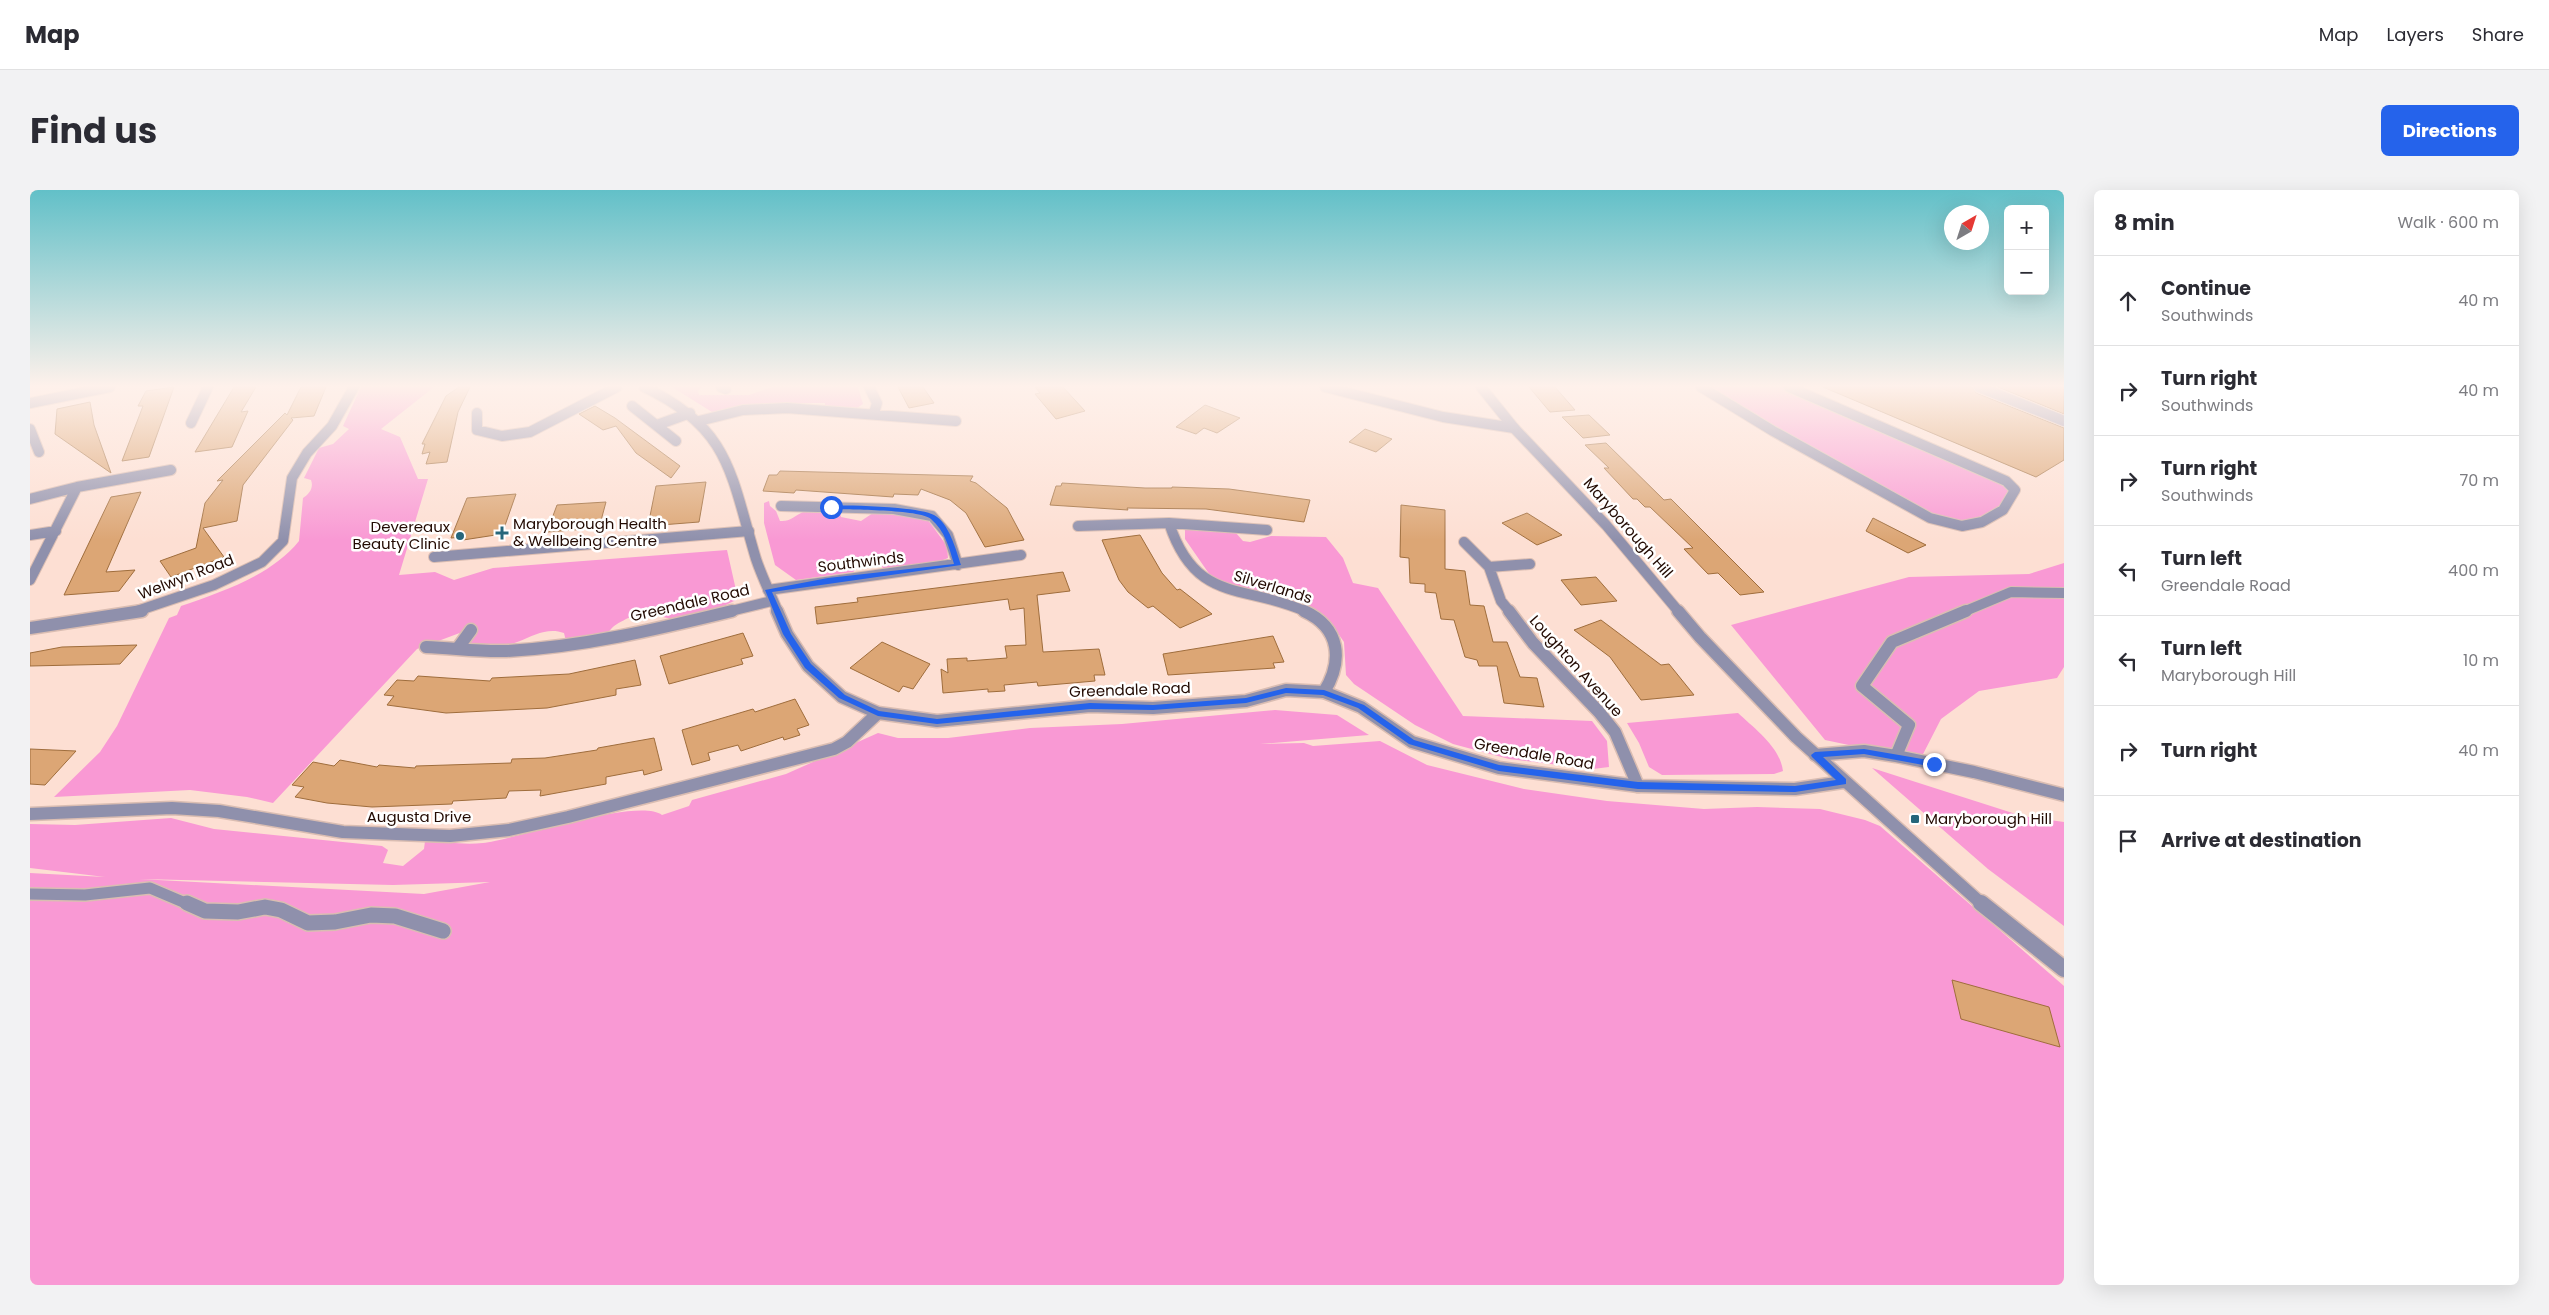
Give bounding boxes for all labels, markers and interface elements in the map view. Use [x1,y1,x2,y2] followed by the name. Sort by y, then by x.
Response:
[25,18,80,51] text: Map
[2319,22,2359,47] text: Map
[2387,22,2444,47] text: Layers
[2472,22,2524,47] text: Share
[2381,105,2519,156] button: Directions
[30,106,157,155] text: Find us
[1944,205,1989,250] north arrow
[2004,205,2049,295] map controls
[2004,205,2049,250] button: +
[2114,208,2175,237] text: 8 min
[2397,211,2499,234] text: Walk · 600 m
[2004,250,2049,295] button: −
[2161,275,2251,302] text: Continue
[2114,287,2142,315] icon: ahead
[2458,289,2499,312] text: 40 m
[2161,304,2253,327] text: Southwinds
[2161,365,2257,392] text: Turn right
[2114,377,2142,405] icon: right
[2458,379,2499,402] text: 40 m
[2161,394,2253,417] text: Southwinds
[2161,455,2257,482] text: Turn right
[2114,467,2142,495] icon: right
[2459,469,2499,492] text: 70 m
[1579,473,1678,582] street label: Maryborough Hill
[2161,484,2253,507] text: Southwinds
[820,496,843,519] route start
[513,513,667,551] place label: Maryborough Health & Wellbeing Centre
[352,516,450,554] place label: Devereaux Beauty Clinic
[495,526,509,540] marker: Maryborough Health & Wellbeing Centre
[454,530,466,542] marker: Devereaux Beauty Clinic
[2161,545,2242,572] text: Turn left
[817,546,905,577] street label: Southwinds
[135,549,237,604] street label: Welwyn Road
[2114,557,2142,585] icon: left
[2448,559,2499,582] text: 400 m
[1231,565,1315,608] street label: Silverlands
[2161,574,2291,597] text: Greendale Road
[628,579,752,626] street label: Greendale Road
[1525,610,1628,721] street label: Loughton Avenue
[2161,635,2242,662] text: Turn left
[2114,647,2142,675] icon: left
[2463,649,2499,672] text: 10 m
[2161,664,2296,687] text: Maryborough Hill
[1069,677,1191,702] street label: Greendale Road
[1472,733,1596,774] street label: Greendale Road
[2114,737,2142,765] icon: right
[2161,737,2257,764] text: Turn right
[2458,739,2499,762] text: 40 m
[1923,753,1946,776] route end
[367,806,471,827] street label: Augusta Drive
[1925,808,2052,829] place label: Maryborough Hill
[1909,813,1921,825] marker: Maryborough Hill
[2114,827,2142,855] icon: arrive
[2161,827,2362,854] text: Arrive at destination

